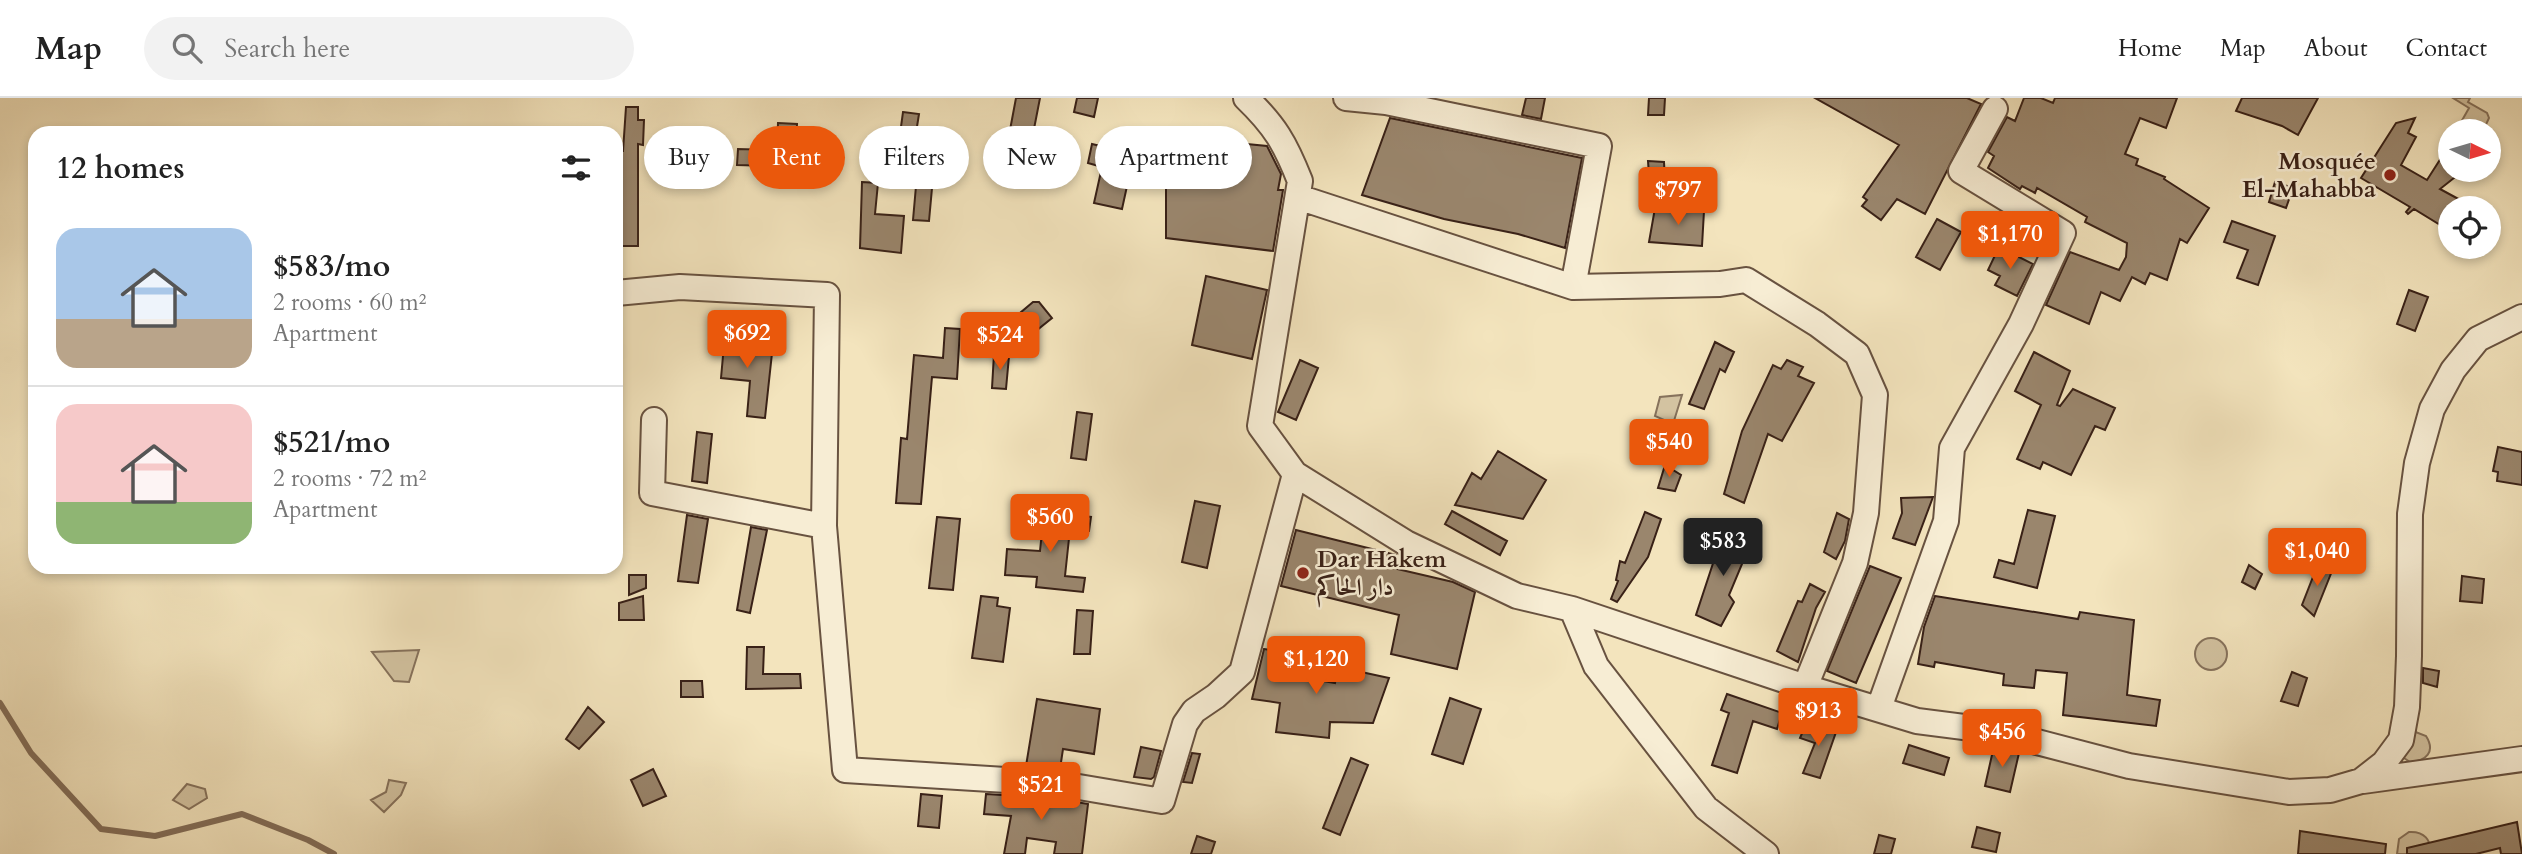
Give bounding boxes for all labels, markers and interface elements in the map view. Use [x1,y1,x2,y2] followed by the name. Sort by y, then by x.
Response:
[144,17,634,80] search box
[35,26,102,71] text: Map
[168,29,206,67] icon: search
[224,31,350,66] text: Search here
[2118,32,2182,65] text: Home
[2220,32,2266,65] text: Map
[2304,32,2368,65] text: About
[2406,32,2487,65] text: Contact
[2438,119,2501,182] north arrow
[2438,119,2501,259] map controls
[644,126,734,189] chip: Buy
[748,126,845,189] chip: Rent
[859,126,969,189] chip: Filters
[983,126,1081,189] chip: New
[1095,126,1252,189] chip: Apartment
[2242,145,2376,206] place label: Mosquée El-Mahabba
[56,148,185,189] text: 12 homes
[557,149,595,187] icon: filters
[1637,167,1719,227] pin: $797
[2382,167,2398,183] marker: Mosquée El-Mahabba
[1654,174,1702,205] text: $797
[2438,196,2501,259] button: locate
[1953,212,2067,271] pin: $1,170
[1977,218,2043,249] text: $1,170
[273,246,390,287] text: $583/mo
[112,256,196,340] icon: home
[273,287,426,318] text: 2 rooms · 60 m²
[706,310,788,370] pin: $692
[959,313,1041,372] pin: $524
[723,317,771,348] text: $692
[273,318,377,349] text: Apartment
[976,319,1024,350] text: $524
[1628,420,1710,479] pin: $540
[273,422,390,463] text: $521/mo
[1645,426,1693,457] text: $540
[112,432,196,516] icon: home
[273,463,426,494] text: 2 rooms · 72 m²
[273,494,377,525] text: Apartment
[1009,494,1091,554] pin: $560
[1026,501,1074,532] text: $560
[1682,518,1764,578] pin: $583
[1699,525,1747,556] text: $583
[2260,528,2374,588] pin: $1,040
[2284,535,2350,566] text: $1,040
[1317,543,1447,608] place label: Dar Hakem دار الحاكم
[1295,565,1311,581] marker: Dar Hakem دار الحاكم
[1259,636,1373,696] pin: $1,120
[1283,643,1349,674] text: $1,120
[1777,688,1859,748] pin: $913
[1794,695,1842,726] text: $913
[1961,710,2043,769] pin: $456
[1978,716,2026,747] text: $456
[1000,762,1082,822] pin: $521
[1017,769,1065,800] text: $521

